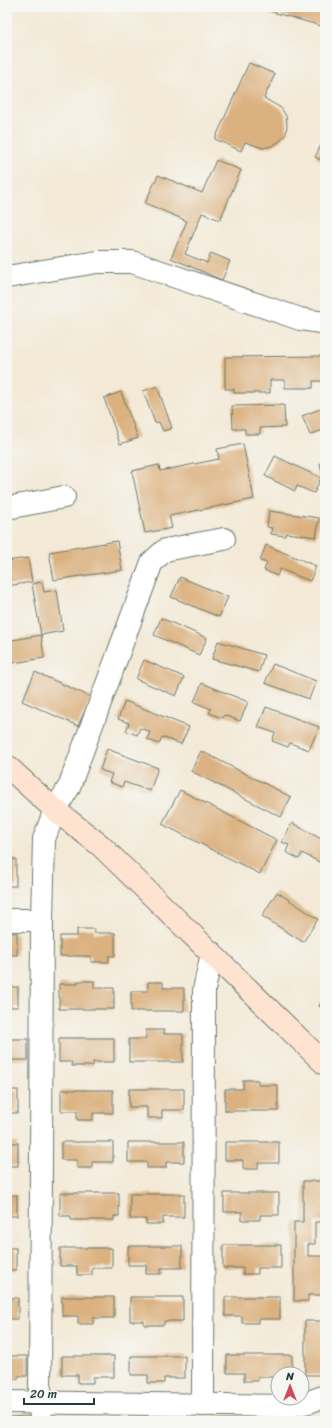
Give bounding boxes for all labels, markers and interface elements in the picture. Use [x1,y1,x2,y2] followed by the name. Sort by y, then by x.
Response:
[270,1366,310,1406] north arrow
[285,1367,294,1386] text: N
[24,1380,94,1406] scale bar
[30,1383,57,1405] text: 20 m

